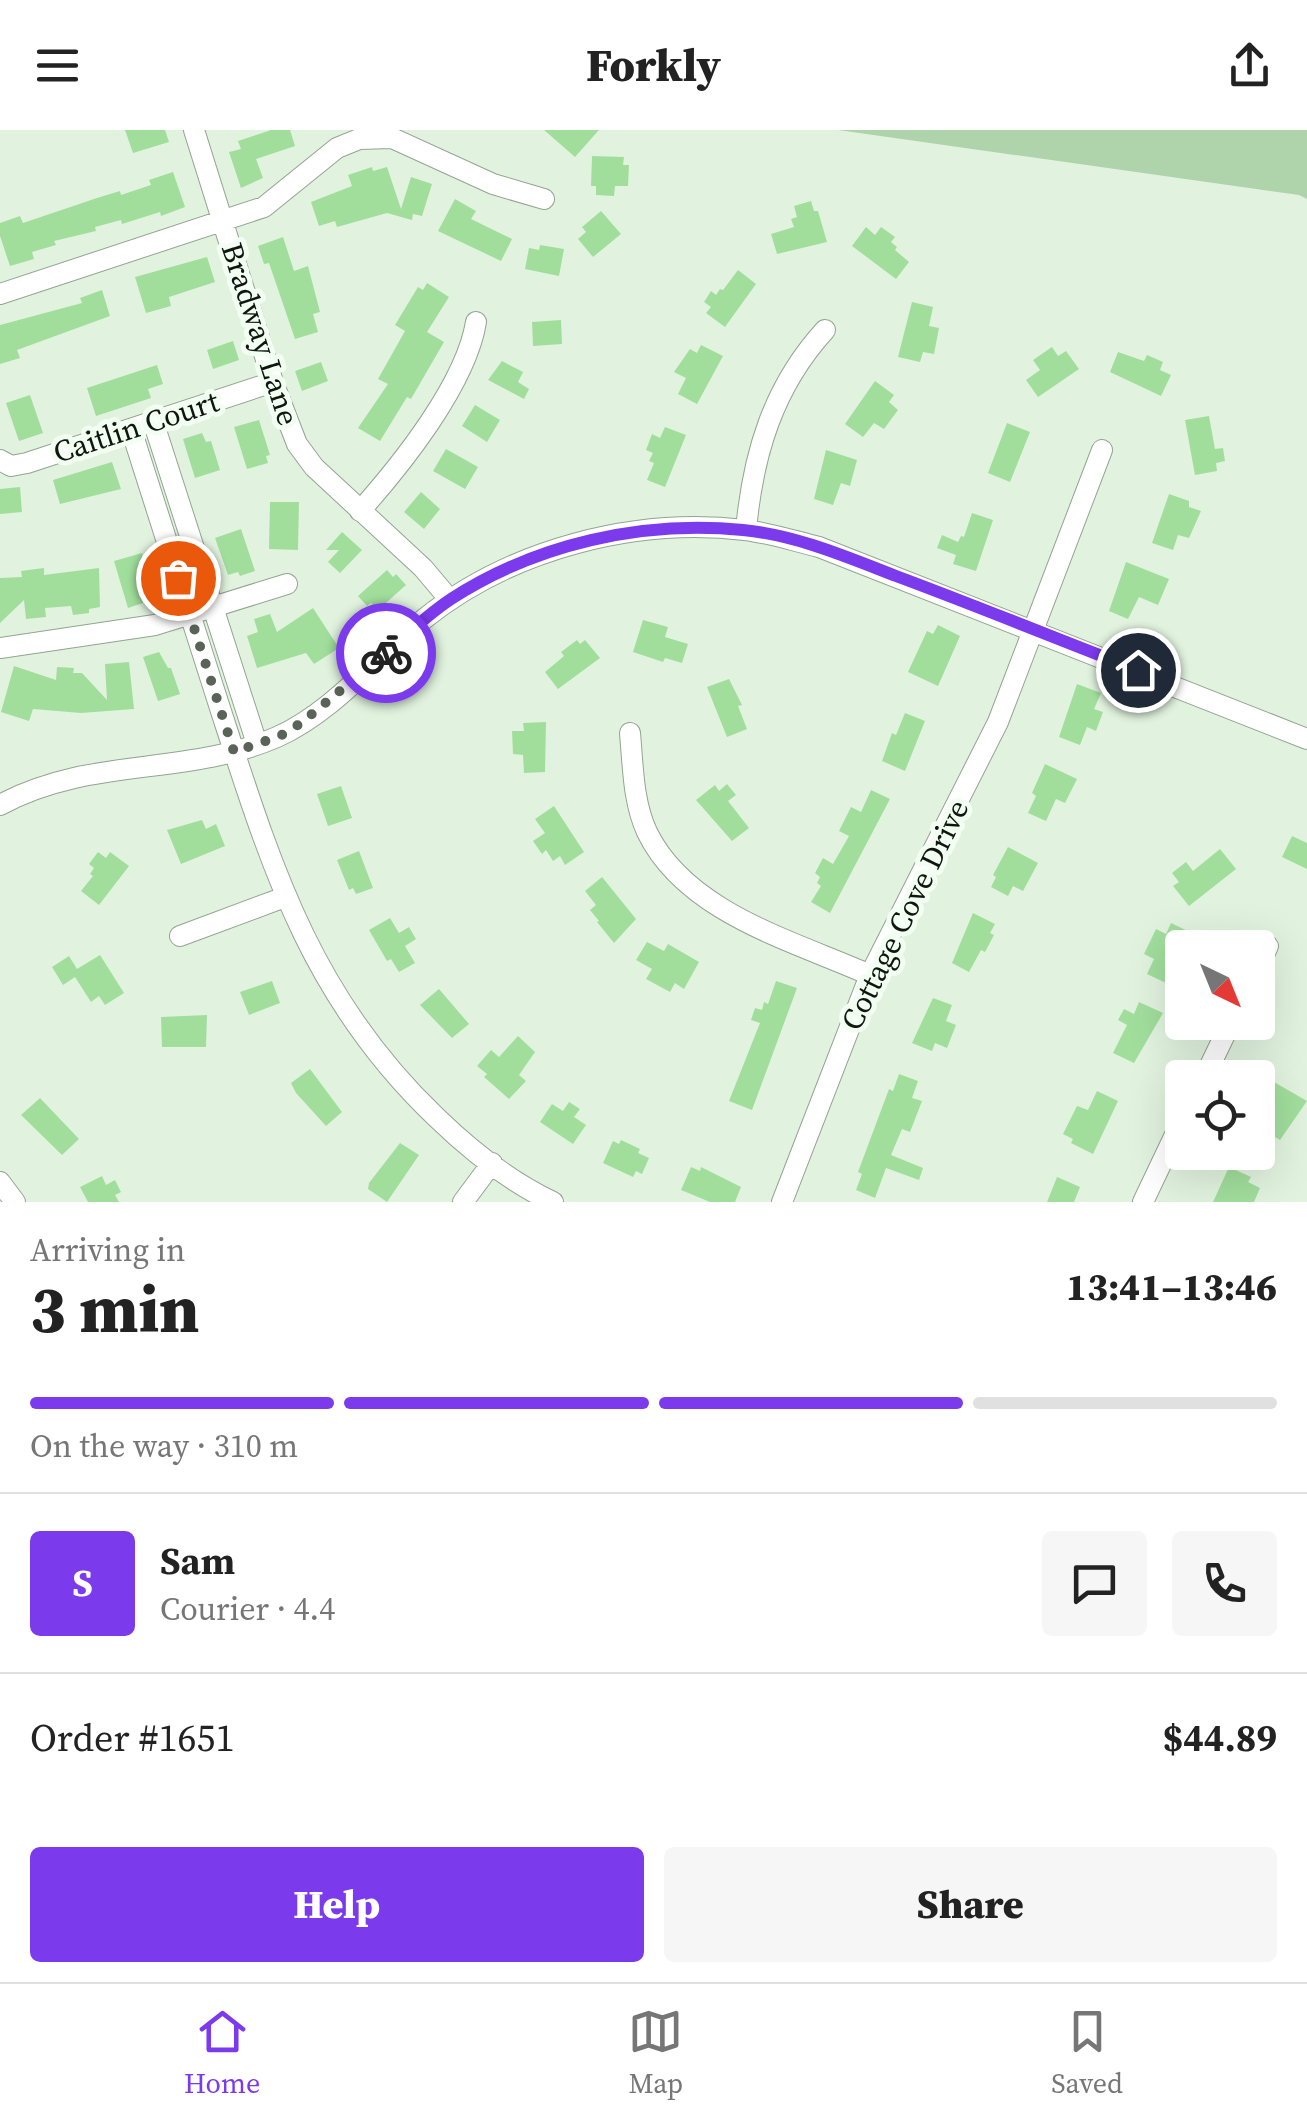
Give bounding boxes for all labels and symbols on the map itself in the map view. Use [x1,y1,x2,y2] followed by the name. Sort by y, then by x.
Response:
[212,237,309,430] street label: Bradway Lane
[48,380,224,473] street label: Caitlin Court
[136,536,221,621] pin
[336,603,436,703] courier
[1096,628,1181,713] pin
[831,793,978,1037] street label: Cottage Cove Drive
[1165,930,1275,1040] north arrow

